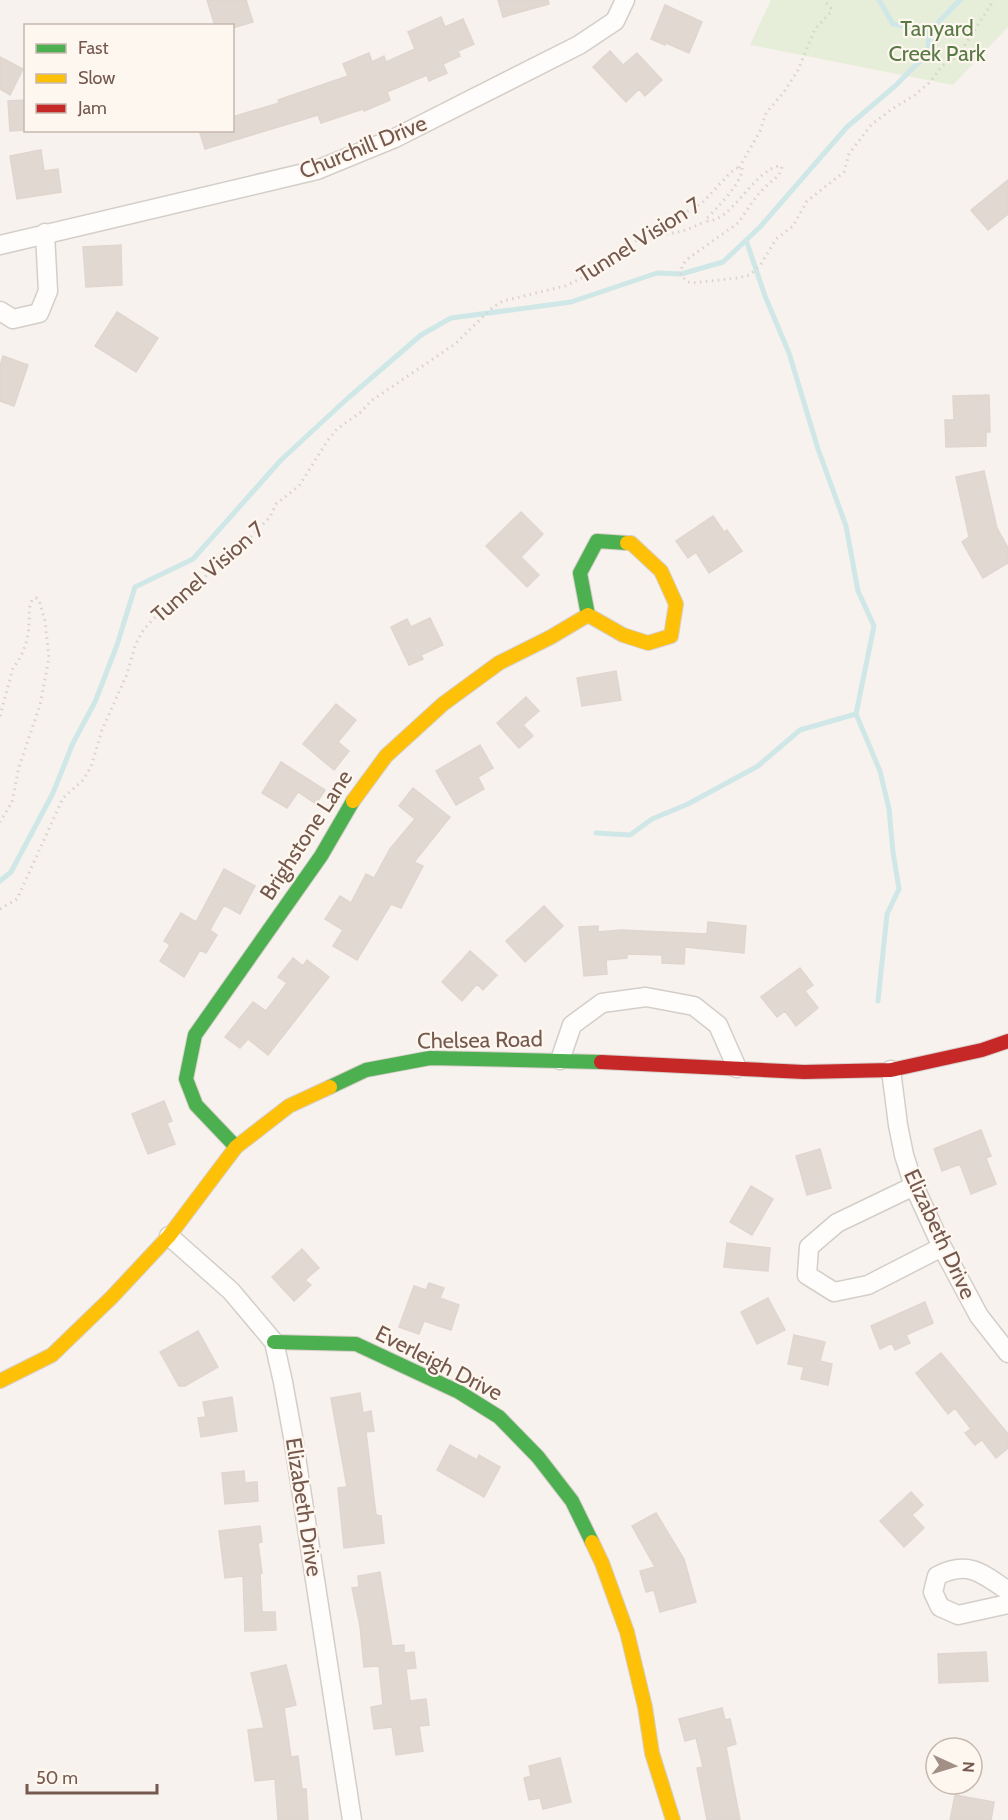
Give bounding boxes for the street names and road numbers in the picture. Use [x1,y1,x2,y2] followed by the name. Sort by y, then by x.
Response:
[295,109,431,185] street label: Churchill Drive
[572,191,706,289] street label: Tunnel Vision 7
[146,516,270,628] street label: Tunnel Vision 7
[254,765,358,905] street label: Brighstone Lane
[417,1025,543,1055] street label: Chelsea Road
[898,1165,982,1303] street label: Elizabeth Drive
[371,1319,507,1407] street label: Everleigh Drive
[280,1436,328,1578] street label: Elizabeth Drive

